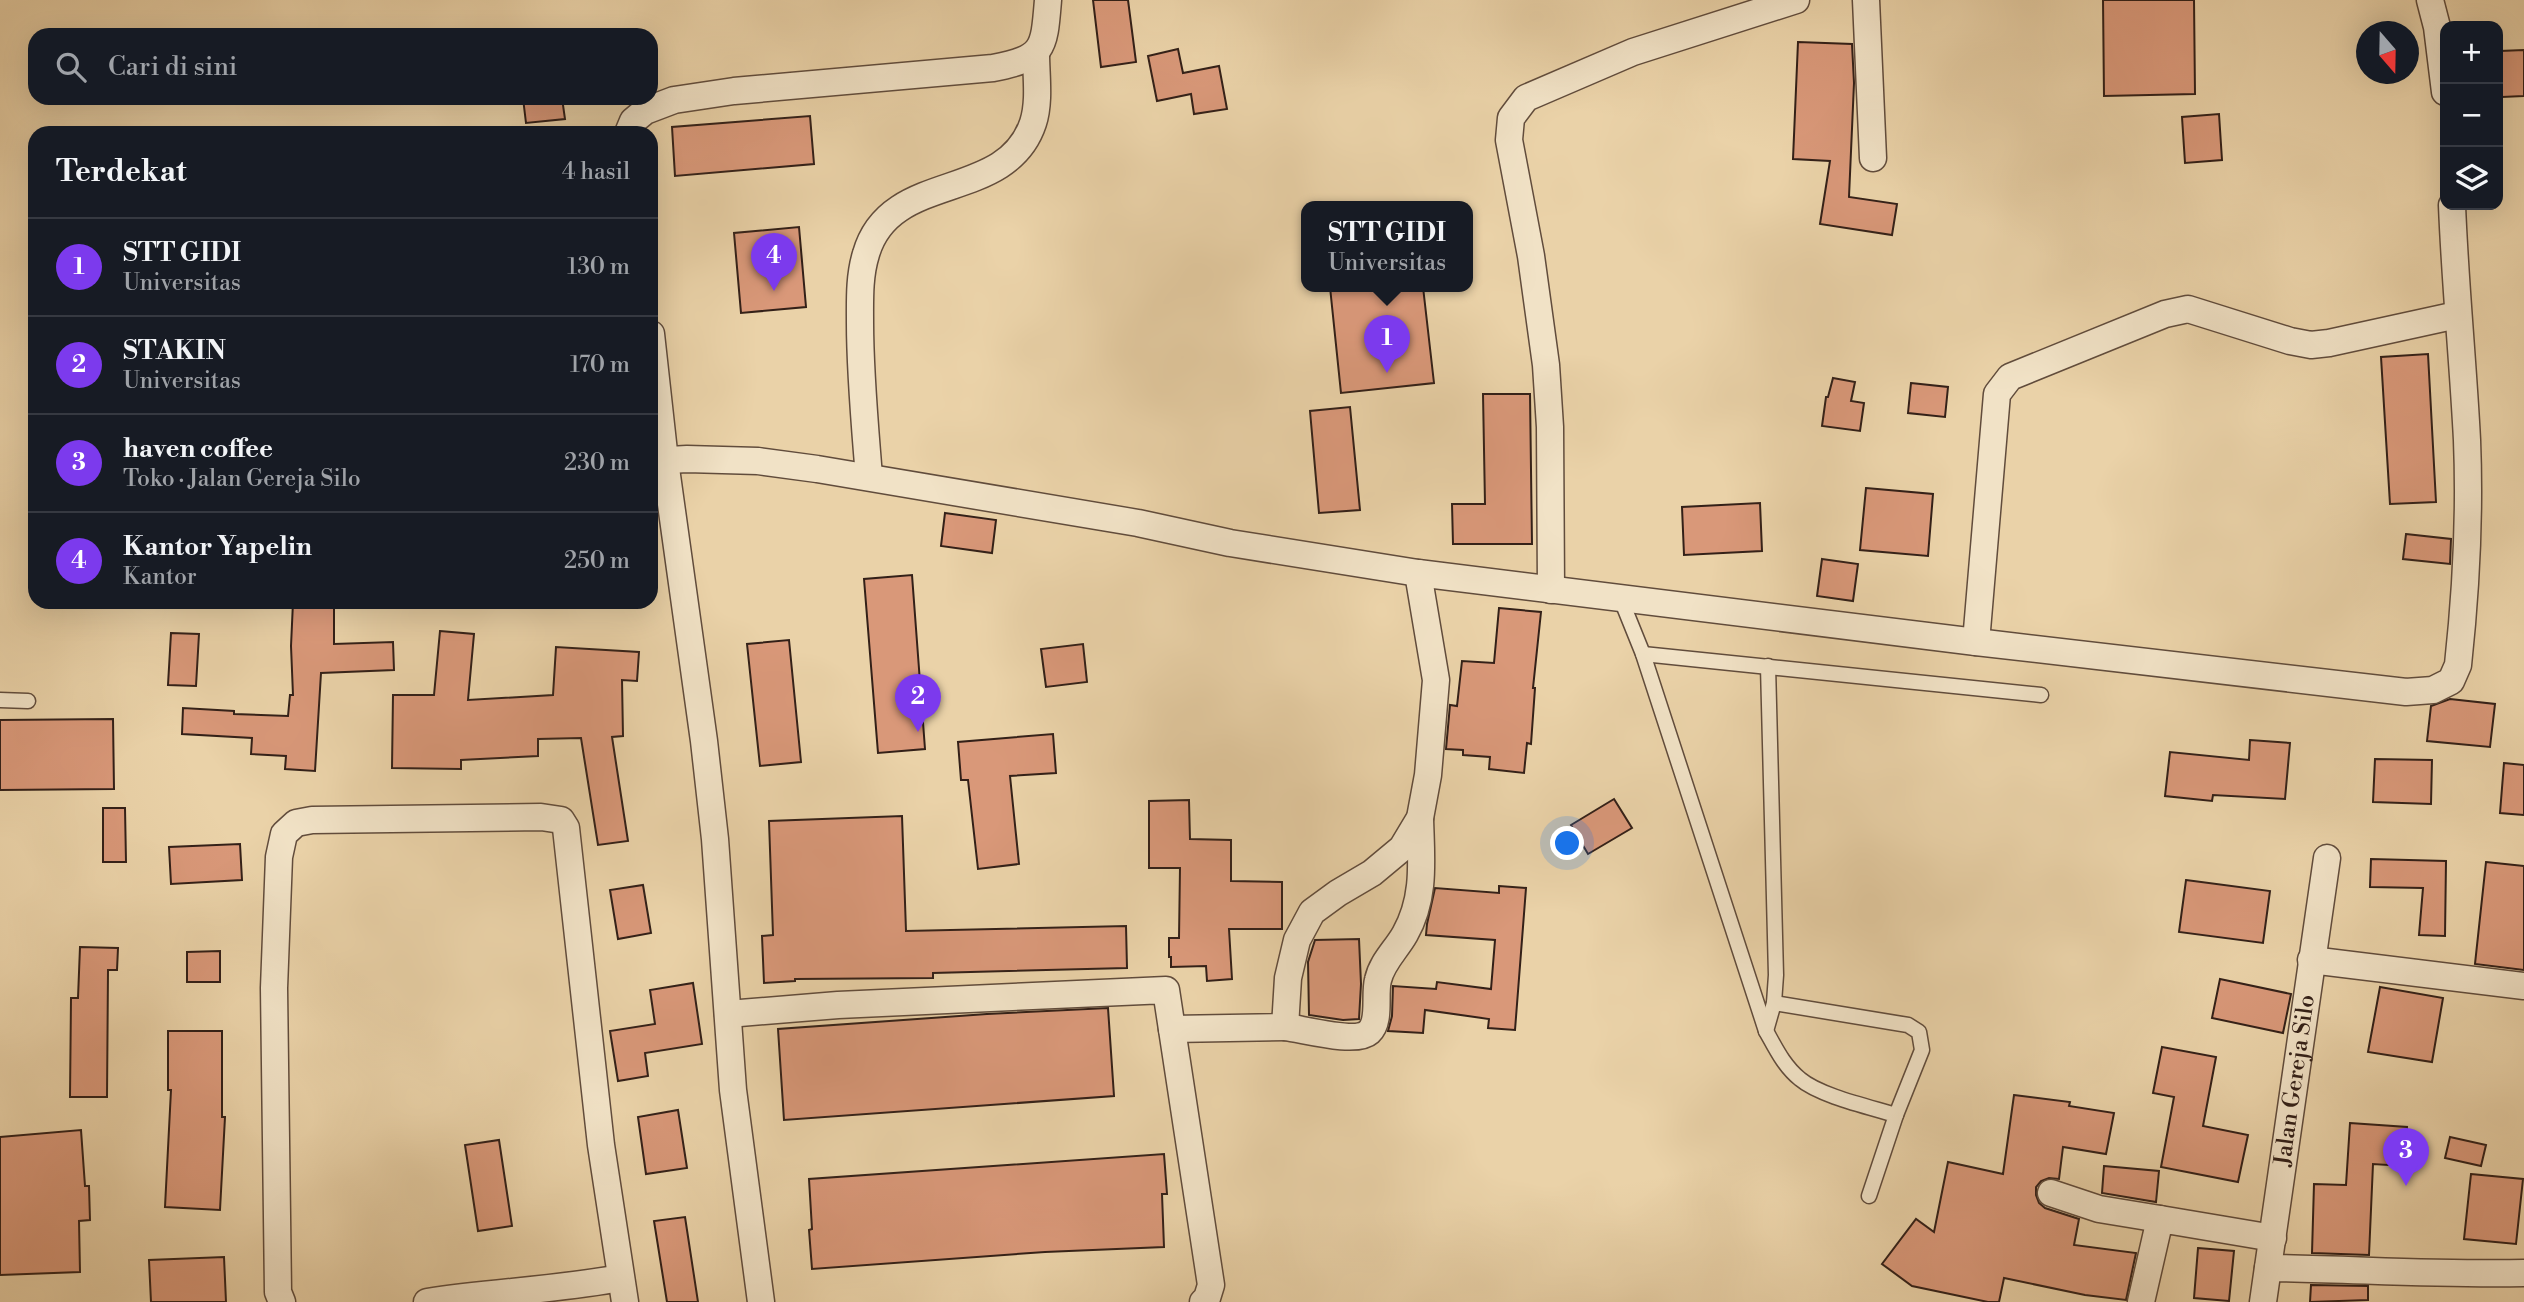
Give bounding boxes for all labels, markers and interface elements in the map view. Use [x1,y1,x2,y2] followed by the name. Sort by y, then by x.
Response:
[2356,21,2419,84] north arrow
[2440,21,2503,210] map controls
[2440,21,2503,84] button: +
[28,28,658,105] search box
[52,48,90,86] icon: search
[108,51,237,83] text: Cari di sini
[2440,84,2503,147] button: −
[2440,147,2503,210] button: layers
[56,153,187,191] text: Terdekat
[562,158,630,186] text: 4 hasil
[1301,201,1473,292] popup
[1328,217,1446,249] text: STT GIDI
[751,233,797,291] pin: 4
[123,237,241,269] text: STT GIDI
[1328,249,1446,277] text: Universitas
[73,253,85,281] text: 1
[567,253,630,281] text: 130 m
[123,269,241,297] text: Universitas
[1364,315,1410,373] pin: 1
[123,335,226,367] text: STAKIN
[72,351,86,379] text: 2
[570,351,630,379] text: 170 m
[123,367,241,395] text: Universitas
[123,433,273,465] text: haven coffee
[72,449,86,477] text: 3
[564,449,630,477] text: 230 m
[123,465,361,493] text: Toko · Jalan Gereja Silo
[123,531,312,563] text: Kantor Yapelin
[71,547,87,575] text: 4
[564,547,630,575] text: 250 m
[123,563,197,591] text: Kantor
[895,674,941,732] pin: 2
[1550,826,1584,860] your location
[2269,993,2321,1169] street label: Jalan Gereja Silo
[2383,1128,2429,1186] pin: 3

